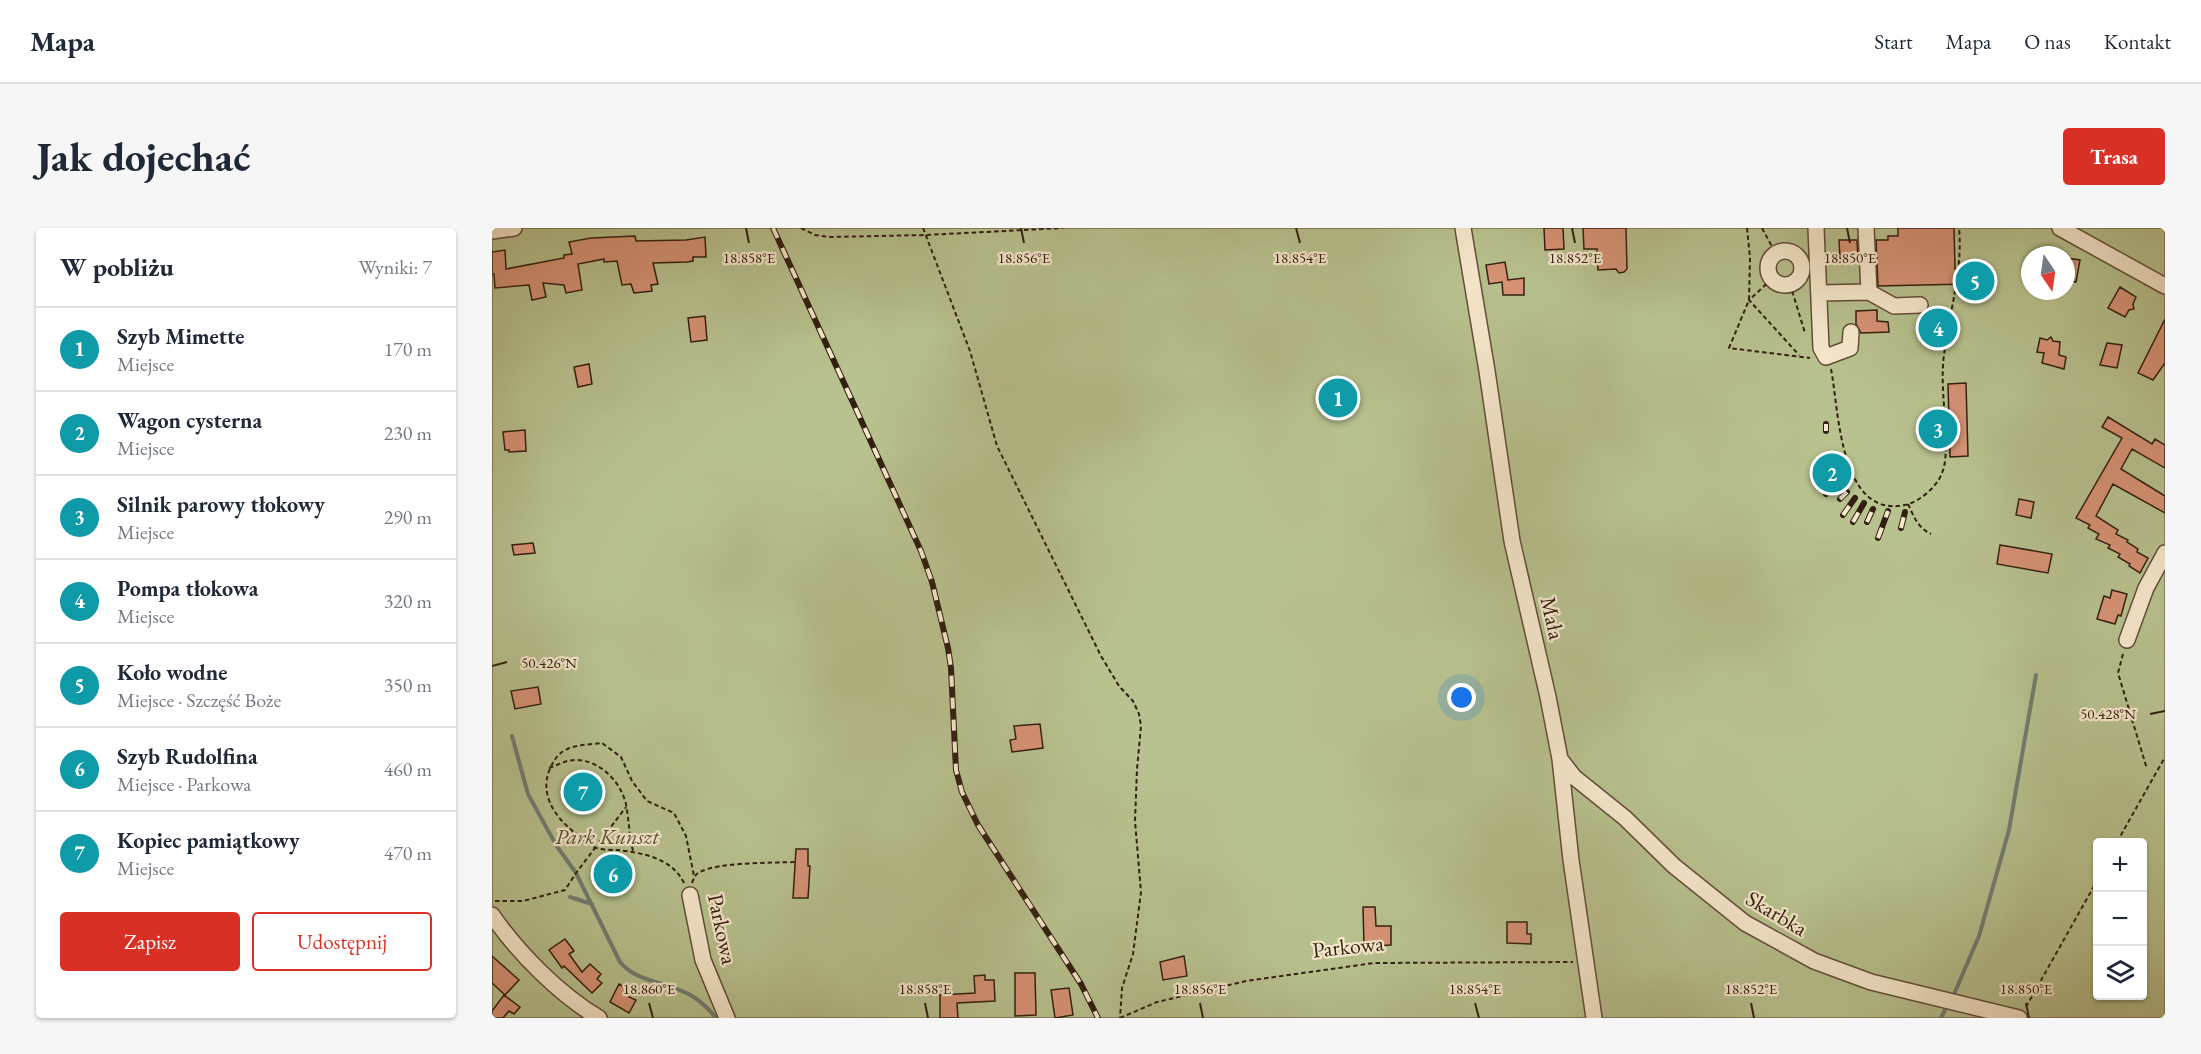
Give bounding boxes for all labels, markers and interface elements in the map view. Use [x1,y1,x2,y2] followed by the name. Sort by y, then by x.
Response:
[30,23,95,59] text: Mapa
[1874,28,1913,55] text: Start
[1946,28,1991,55] text: Mapa
[2024,28,2071,55] text: O nas
[2104,28,2171,55] text: Kontakt
[2063,128,2165,185] button: Trasa
[36,129,250,184] text: Jak dojechać
[2021,246,2075,300] north arrow
[723,248,776,267] text: 18.858°E
[998,248,1051,267] text: 18.856°E
[1274,248,1327,267] text: 18.854°E
[1549,248,1602,267] text: 18.852°E
[1824,248,1877,267] text: 18.850°E
[60,250,174,284] text: W pobliżu
[359,254,432,280] text: Wyniki: 7
[1956,259,1994,304] pin: 5
[1918,306,1958,350] pin: 4
[117,322,244,351] text: Szyb Mimette
[74,336,85,362] text: 1
[384,336,432,362] text: 170 m
[117,351,174,377] text: Miejsce
[1318,376,1358,420] pin: 1
[117,406,262,435] text: Wagon cysterna
[1918,406,1958,452] pin: 3
[74,420,85,446] text: 2
[384,420,432,446] text: 230 m
[117,435,174,461] text: Miejsce
[1812,450,1852,496] pin: 2
[117,490,325,519] text: Silnik parowy tłokowy
[74,504,85,530] text: 3
[384,504,432,530] text: 290 m
[117,519,174,545] text: Miejsce
[117,574,258,603] text: Pompa tłokowa
[74,588,85,614] text: 4
[384,588,432,614] text: 320 m
[1534,594,1572,643] street label: Mała
[117,603,174,629] text: Miejsce
[521,653,577,672] text: 50.426°N
[117,658,227,687] text: Koło wodne
[74,672,85,698] text: 5
[384,672,432,698] text: 350 m
[1447,683,1476,712] your location
[117,687,281,713] text: Miejsce · Szczęść Boże
[2080,704,2136,723] text: 50.428°N
[117,742,258,771] text: Szyb Rudolfina
[74,756,85,782] text: 6
[384,756,432,782] text: 460 m
[564,770,602,814] pin: 7
[117,771,251,797] text: Miejsce · Parkowa
[555,822,661,851] park label: Park Kunszt
[117,826,300,855] text: Kopiec pamiątkowy
[2093,838,2147,1000] map controls
[2093,838,2147,892] button: +
[74,840,85,866] text: 7
[384,840,432,866] text: 470 m
[594,852,632,896] pin: 6
[117,855,174,881] text: Miejsce
[1741,884,1813,943] street label: Skarbka
[701,891,744,967] street label: Parkowa
[2093,892,2147,946] button: −
[60,912,240,971] button: Zapisz
[252,912,432,971] button: Udostępnij
[1311,928,1385,965] street label: Parkowa
[2093,946,2147,1000] button: layers
[623,979,676,998] text: 18.860°E
[899,979,952,998] text: 18.858°E
[1174,979,1227,998] text: 18.856°E
[1449,979,1502,998] text: 18.854°E
[1725,979,1778,998] text: 18.852°E
[2000,979,2053,998] text: 18.850°E

